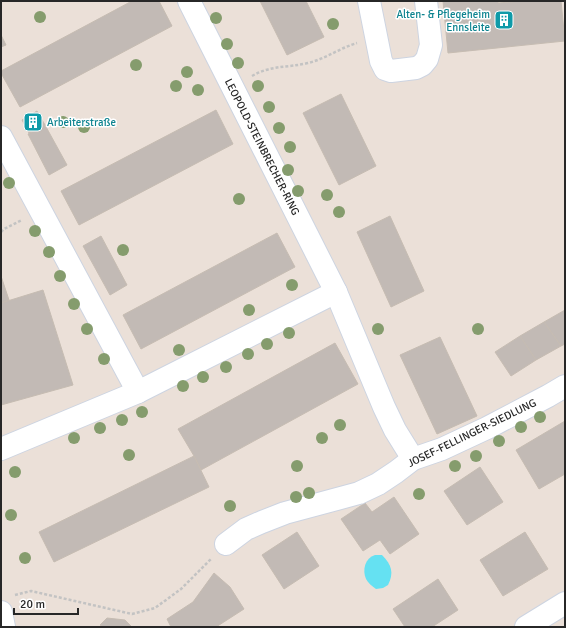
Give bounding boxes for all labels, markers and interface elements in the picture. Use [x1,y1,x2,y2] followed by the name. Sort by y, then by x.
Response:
[396,8,490,34] place label: Alten- & Pflegeheim Ennsleite
[493,9,515,31] building icon: Alten- & Pflegeheim Ennsleite
[222,76,302,218] street label: LEOPOLD-STEINBRECHER-RING
[22,111,44,133] building icon: Arbeiterstraße
[47,116,116,129] place label: Arbeiterstraße
[406,396,538,470] street label: JOSEF-FELLINGER-SIEDLUNG
[14,590,78,616] scale bar
[20,597,45,612] text: 20 m

